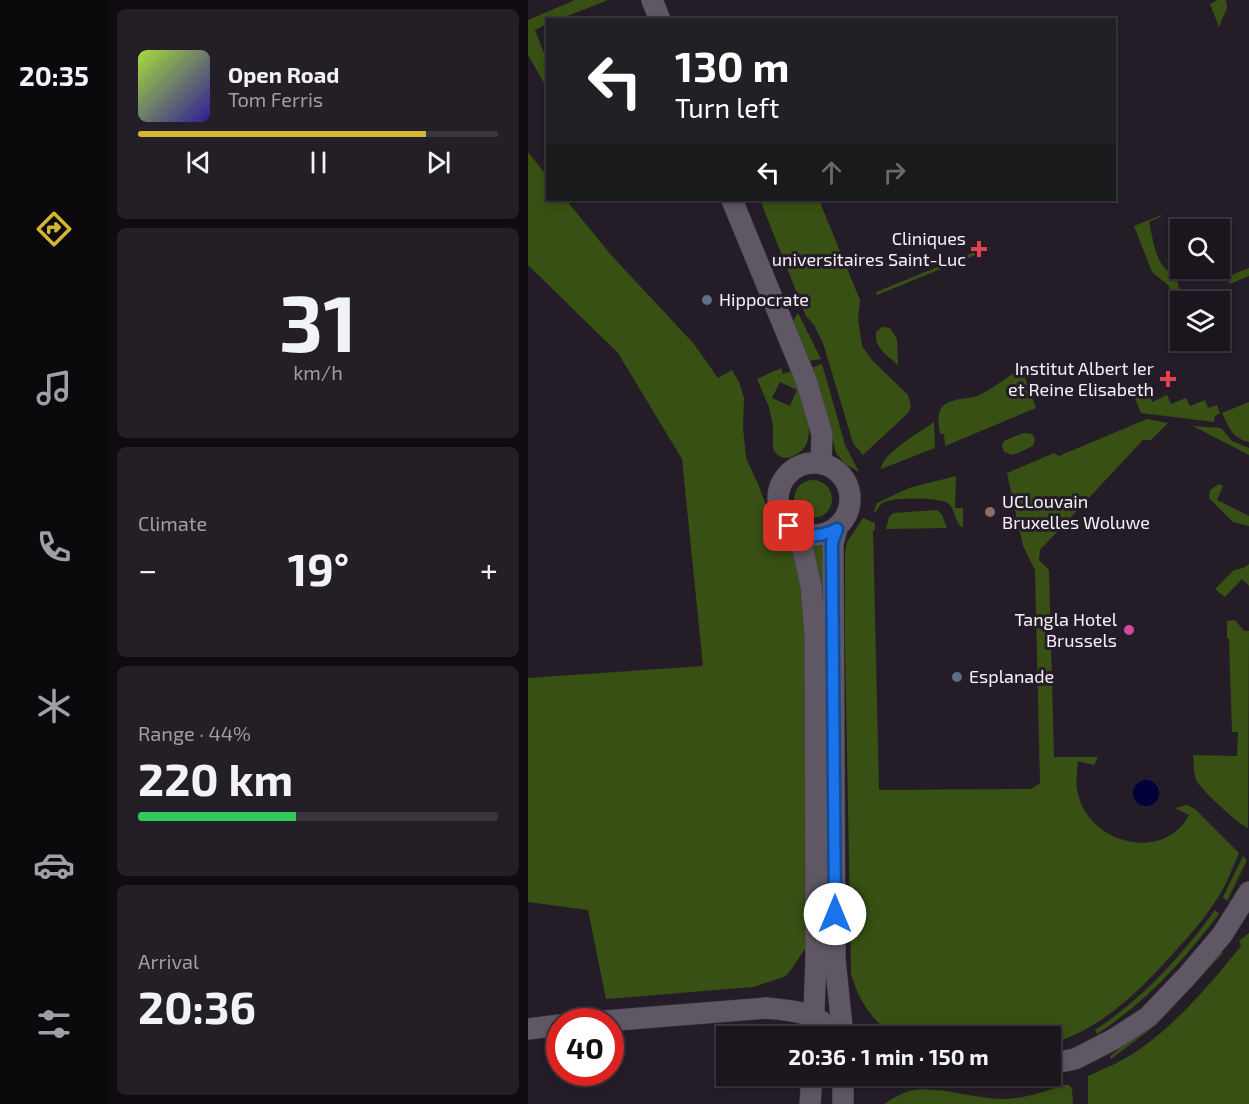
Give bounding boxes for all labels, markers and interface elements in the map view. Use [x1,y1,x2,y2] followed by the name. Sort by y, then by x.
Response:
[675,40,790,90] text: 130 m
[576,42,654,120] icon: left
[19,59,89,91] text: 20:35
[228,61,340,87] text: Open Road
[228,87,323,111] text: Tom Ferris
[675,91,779,123] text: Turn left
[182,146,215,179] icon: previous
[302,146,335,179] icon: pause
[422,146,455,179] icon: next
[752,156,785,189] icon: left
[815,156,848,189] icon: ahead
[878,156,911,189] icon: right
[33,208,75,250] icon: directions
[1170,219,1230,351] map controls
[1170,219,1230,279] button: search
[772,227,966,270] place label: Cliniques universitaires Saint-Luc
[970,240,988,258] marker: Cliniques universitaires Saint-Luc
[279,274,357,368] text: 31
[719,288,809,310] place label: Hippocrate
[1170,291,1230,351] button: layers
[700,293,714,307] marker: Hippocrate
[1008,357,1154,400] place label: Institut Albert Ier et Reine Elisabeth
[293,360,343,384] text: km/h
[33,367,75,409] icon: music
[1159,370,1177,388] marker: Institut Albert Ier et Reine Elisabeth
[1002,490,1150,533] place label: UCLouvain Bruxelles Woluwe
[763,500,814,551] pin
[983,505,997,519] marker: UCLouvain Bruxelles Woluwe
[772,509,805,542] icon: arrive
[138,511,207,535] text: Climate
[33,526,75,568] icon: phone
[288,541,349,595] text: 19°
[138,549,157,589] text: −
[480,549,498,589] text: +
[1015,608,1118,651] place label: Tangla Hotel Brussels
[1122,623,1136,637] marker: Tangla Hotel Brussels
[969,665,1054,687] place label: Esplanade
[950,670,964,684] marker: Esplanade
[33,685,75,727] icon: climate
[138,721,251,745] text: Range · 44%
[138,751,293,805] text: 220 km
[33,844,75,886] icon: car
[803,882,867,946] position arrow
[138,949,199,973] text: Arrival
[138,979,256,1033] text: 20:36
[33,1003,75,1045] icon: filters
[546,1008,624,1086] speed limit sign: 40
[788,1043,989,1069] text: 20:36 · 1 min · 150 m

